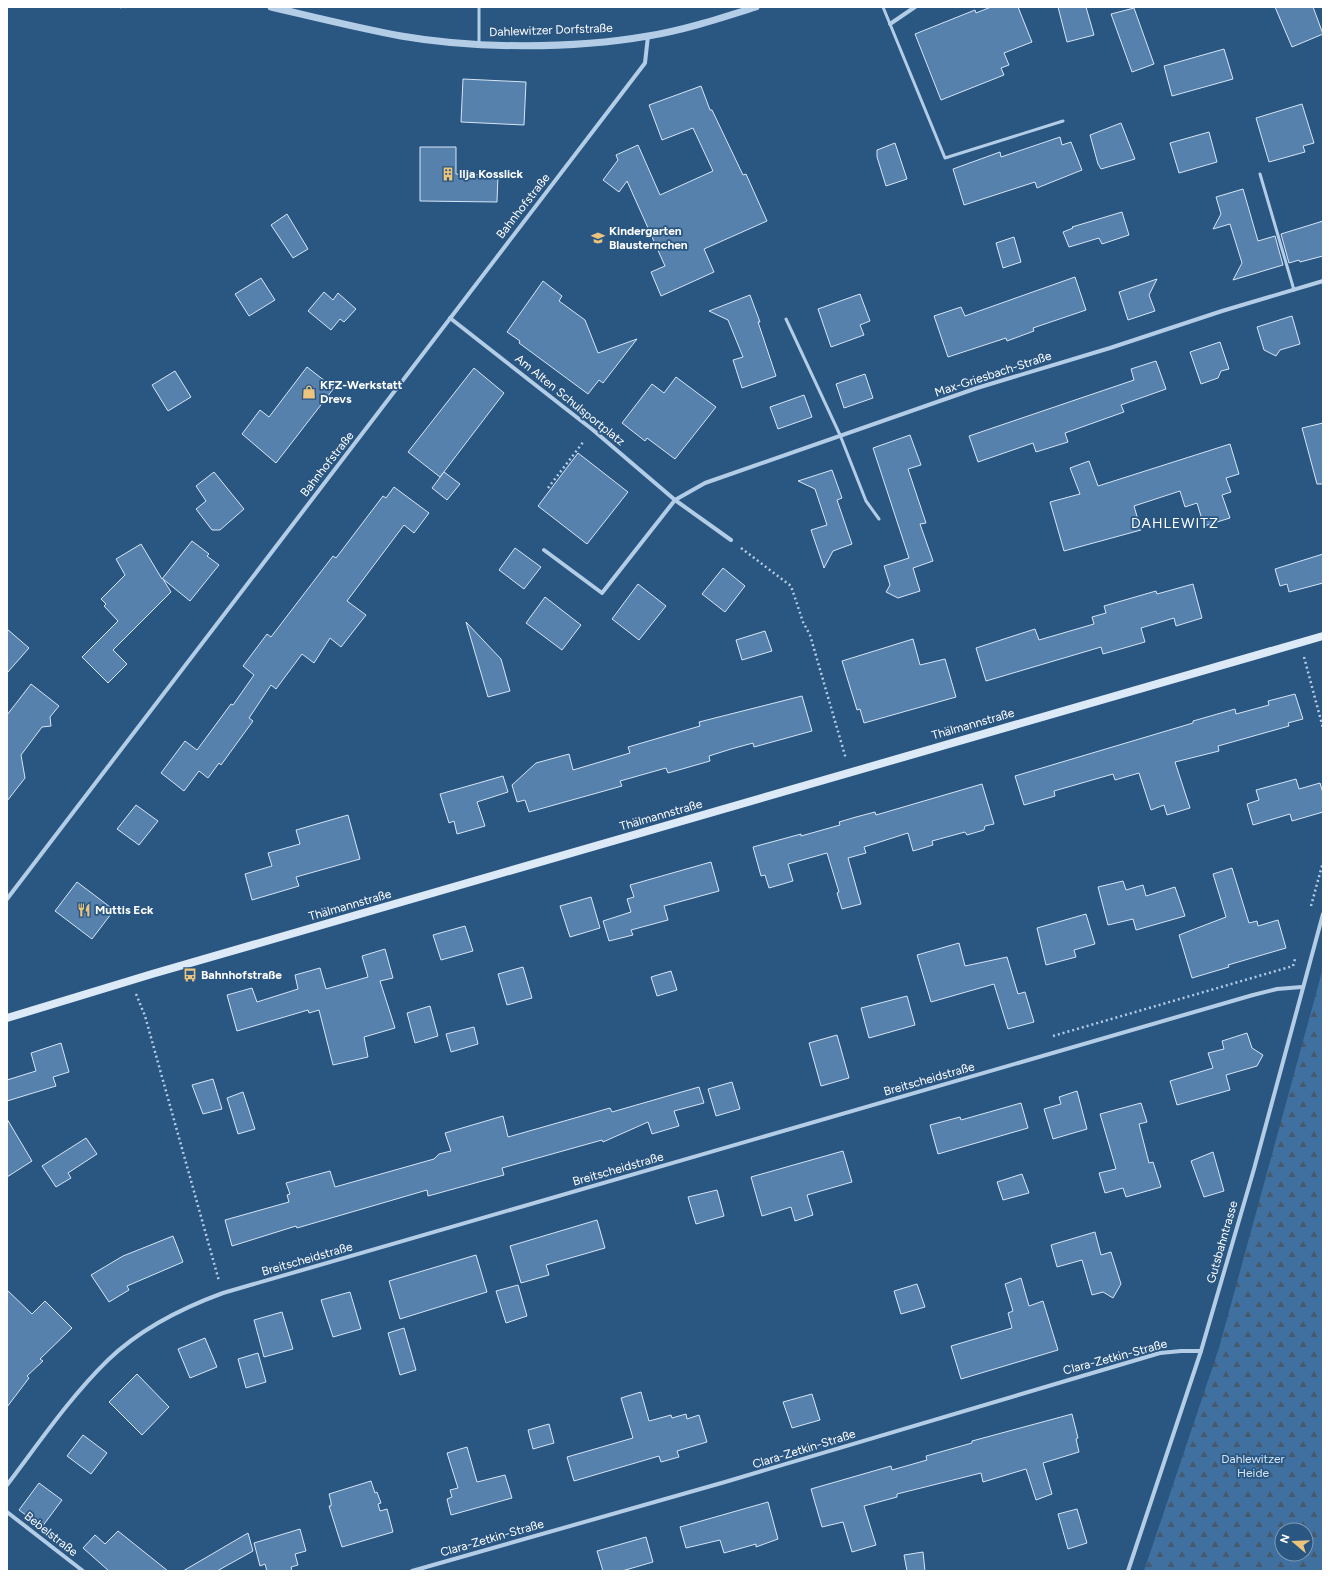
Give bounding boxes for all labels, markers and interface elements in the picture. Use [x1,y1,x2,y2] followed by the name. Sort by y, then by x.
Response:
[489,21,613,39] street label: Dahlewitzer Dorfstraße
[440,166,456,182] building icon: Ilja Kosslick
[459,167,524,181] place label: Ilja Kosslick
[493,170,553,241] street label: Bahnhofstraße
[609,224,688,252] place label: Kindergarten Blausternchen
[590,230,606,246] school or university icon: Kindergarten Blausternchen
[933,348,1054,399] street label: Max-Griesbach-Straße
[512,351,628,449] street label: Am Alten Schulsportplatz
[320,378,403,406] place label: KFZ-Werkstatt Drevs
[301,384,317,400] shop icon: KFZ-Werkstatt Drevs
[297,428,357,499] street label: Bahnhofstraße
[1131,515,1219,532] district label: DAHLEWITZ
[930,705,1016,743] street label: Thälmannstraße
[618,796,704,834] street label: Thälmannstraße
[307,886,393,924] street label: Thälmannstraße
[76,902,92,918] restaurant icon: Muttis Eck
[95,903,154,917] place label: Muttis Eck
[182,967,198,983] bus stop icon: Bahnhofstraße
[201,968,282,982] place label: Bahnhofstraße
[882,1059,977,1099] street label: Breitscheidstraße
[571,1149,666,1189] street label: Breitscheidstraße
[1204,1199,1241,1285] street label: Gutsbahntrasse
[260,1239,355,1279] street label: Breitscheidstraße
[1061,1336,1169,1378] street label: Clara-Zetkin-Straße
[751,1427,858,1471] street label: Clara-Zetkin-Straße
[1221,1452,1285,1480] park label: Dahlewitzer Heide
[22,1509,81,1559] street label: Bebelstraße
[439,1516,546,1559] street label: Clara-Zetkin-Straße
[1274,1522,1314,1562] north arrow
[1277,1533,1293,1545] text: N

